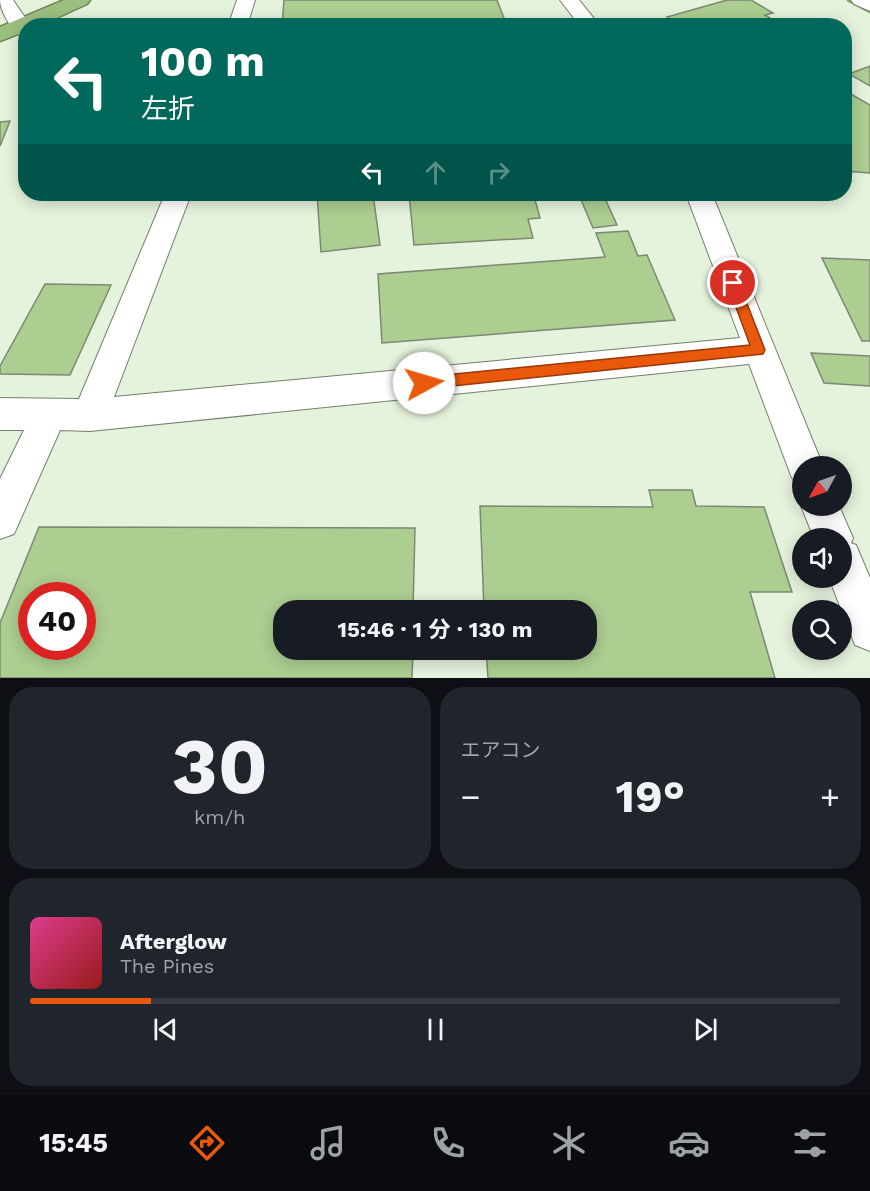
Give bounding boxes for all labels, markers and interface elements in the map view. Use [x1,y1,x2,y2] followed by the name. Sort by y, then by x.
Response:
[141,37,265,86] text: 100 m
[42,42,120,120] icon: left
[141,93,195,125] text: 左折
[356,156,389,189] icon: left
[419,156,452,189] icon: ahead
[482,156,515,189] icon: right
[707,257,758,308] pin
[716,266,749,299] icon: arrive
[392,351,456,415] position arrow
[792,456,852,516] north arrow
[792,456,852,660] map controls
[792,528,852,588] button: sound
[18,582,96,660] speed limit sign: 40
[792,600,852,660] button: search
[337,617,533,642] text: 15:46 · 1 分 · 130 m
[172,720,268,812] text: 30
[461,738,541,762] text: エアコン
[616,770,685,823] text: 19°
[461,777,480,816] text: −
[820,777,840,816] text: +
[194,805,246,829] text: km/h
[120,929,227,954] text: Afterglow
[120,954,214,978] text: The Pines
[149,1013,182,1046] icon: previous
[419,1013,452,1046] icon: pause
[689,1013,722,1046] icon: next
[186,1122,228,1164] icon: directions
[307,1122,349,1164] icon: music
[427,1122,469,1164] icon: phone
[548,1122,590,1164] icon: climate
[668,1122,710,1164] icon: car
[789,1122,831,1164] icon: filters
[39,1127,108,1159] text: 15:45

